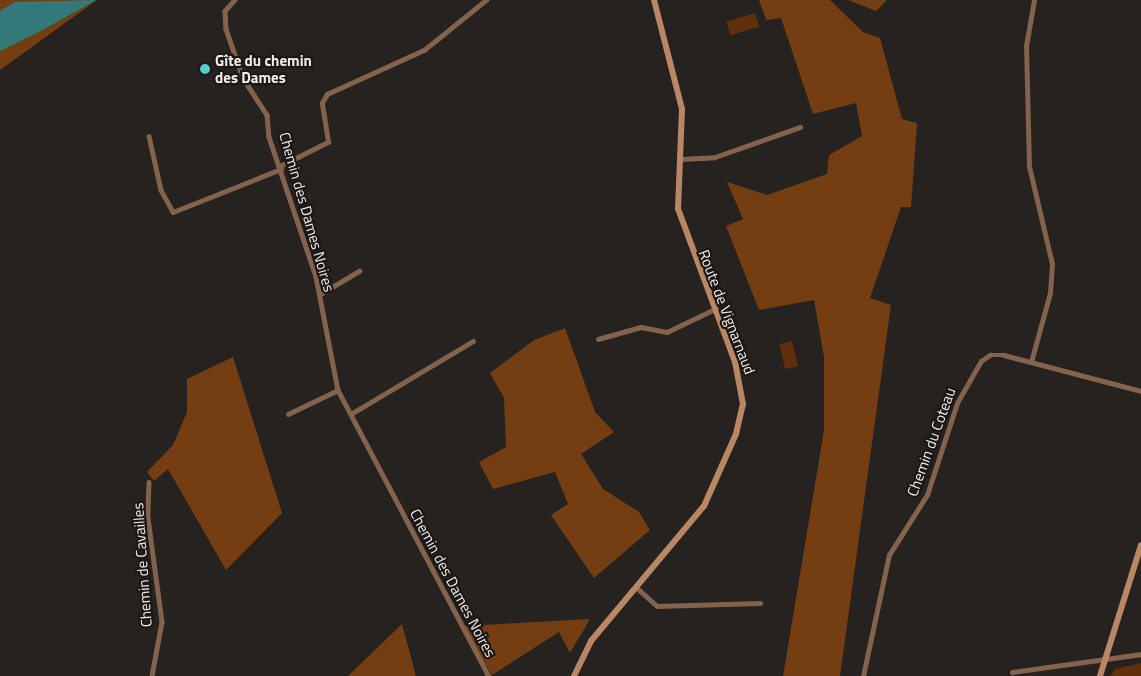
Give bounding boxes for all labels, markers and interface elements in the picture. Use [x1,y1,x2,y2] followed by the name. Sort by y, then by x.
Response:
[215,51,312,86] place label: Gîte du chemin des Dames
[199,63,211,75] marker: Gîte du chemin des Dames
[276,130,338,294] street label: Chemin des Dames Noires
[695,247,759,377] street label: Route de Vignarnaud
[903,385,959,499] street label: Chemin du Coteau
[129,502,155,628] street label: Chemin de Cavailles
[406,506,500,660] street label: Chemin des Dames Noires

